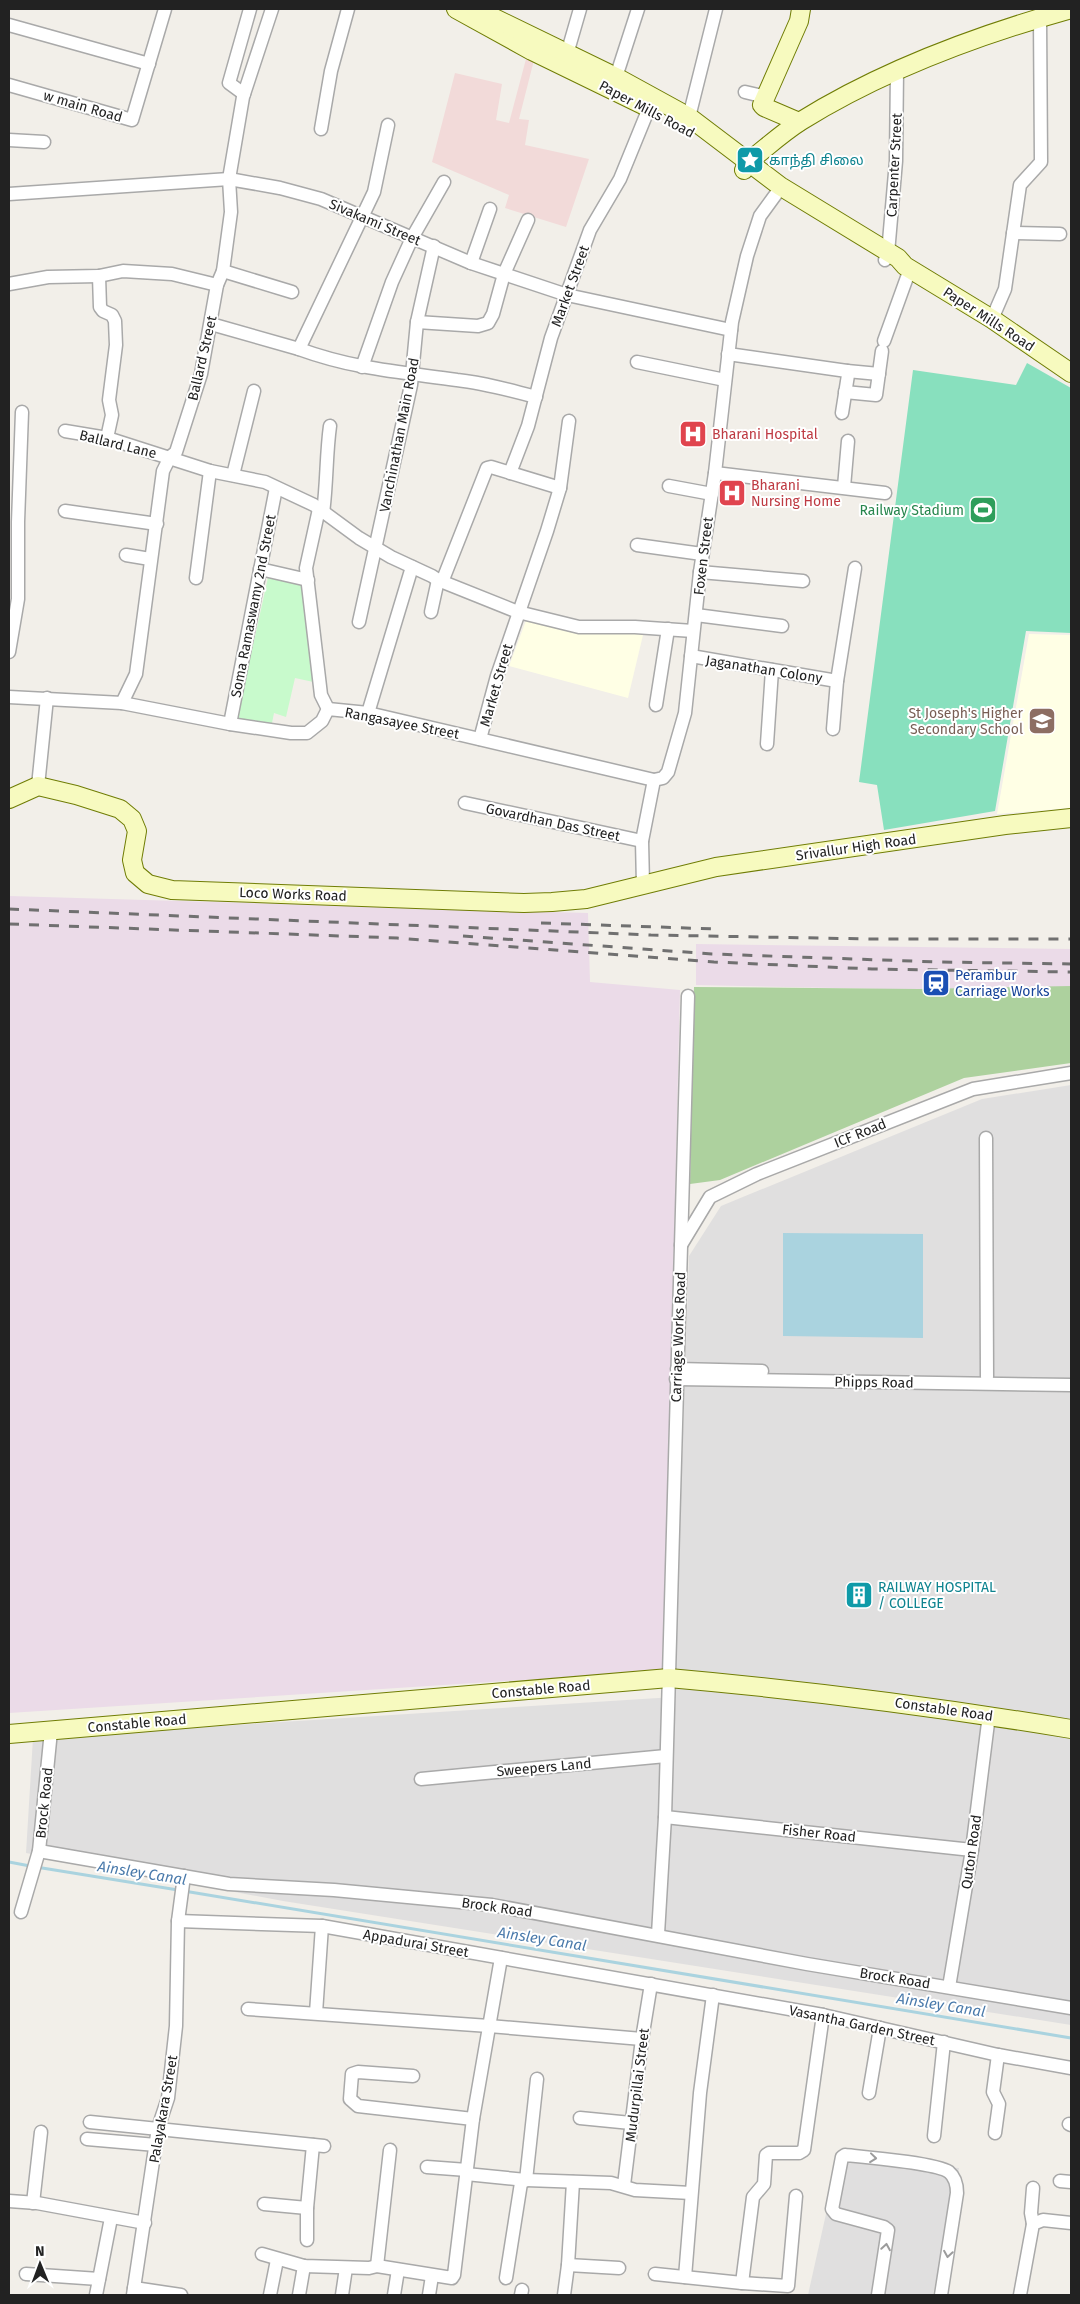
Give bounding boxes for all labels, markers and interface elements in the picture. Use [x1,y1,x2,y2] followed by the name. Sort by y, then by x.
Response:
[596,77,697,142] street label: Paper Mills Road
[41,87,124,126] street label: w main Road
[883,111,906,218] street label: Carpenter Street
[735,145,765,175] place icon: காந்தி சிலை
[769,152,864,170] place label: காந்தி சிலை
[326,195,424,250] street label: Sivakami Street
[548,242,593,329] street label: Market Street
[940,284,1038,355] street label: Paper Mills Road
[184,313,221,402] street label: Ballard Street
[376,356,423,514] street label: Vanchinathan Main Road
[678,419,708,449] hospital icon: Bharani Hospital
[712,426,818,443] place label: Bharani Hospital
[77,427,158,462] street label: Ballard Lane
[751,477,841,510] place label: Bharani Nursing Home
[717,478,747,508] hospital icon: Bharani Nursing Home
[968,495,998,525] sports icon: Railway Stadium
[859,502,964,519] place label: Railway Stadium
[227,512,280,699] street label: Soma Ramaswamy 2nd Street
[690,515,717,596] street label: Foxen Street
[477,641,517,728] street label: Market Street
[704,652,824,687] street label: Jaganathan Colony
[343,704,461,743] street label: Rangasayee Street
[908,705,1024,738] place label: St Joseph's Higher Secondary School
[1027,706,1057,736] school or university icon: St Joseph's Higher Secondary School
[484,800,623,845] street label: Govardhan Das Street
[795,831,917,864] street label: Srivallur High Road
[239,884,347,905] street label: Loco Works Road
[955,967,1050,1000] place label: Perambur Carriage Works
[921,968,951,998] station icon: Perambur Carriage Works
[832,1115,889,1152] street label: ICF Road
[668,1271,689,1403] street label: Carriage Works Road
[834,1373,914,1392] street label: Phipps Road
[878,1579,996,1612] place label: RAILWAY HOSPITAL / COLLEGE
[844,1580,874,1610] building icon: RAILWAY HOSPITAL / COLLEGE
[491,1677,591,1702] street label: Constable Road
[894,1694,994,1725] street label: Constable Road
[87,1711,187,1736] street label: Constable Road
[496,1755,592,1780] street label: Sweepers Land
[32,1767,57,1840] street label: Brock Road
[958,1814,985,1890] street label: Quton Road
[781,1821,857,1846] street label: Fisher Road
[95,1857,188,1889] water label: Ainsley Canal
[460,1894,534,1921] street label: Brock Road
[495,1923,588,1955] water label: Ainsley Canal
[362,1926,471,1961] street label: Appadurai Street
[858,1965,932,1992] street label: Brock Road
[894,1989,987,2021] water label: Ainsley Canal
[787,2002,937,2049] street label: Vasantha Garden Street
[622,2026,653,2143] street label: Mudurpillai Street
[146,2053,182,2164] street label: Palayakara Street
[869,2152,877,2163] one-way arrow
[15,2239,65,2289] north arrow
[35,2243,45,2260] text: N
[881,2243,891,2252] one-way arrow
[943,2249,953,2258] one-way arrow

